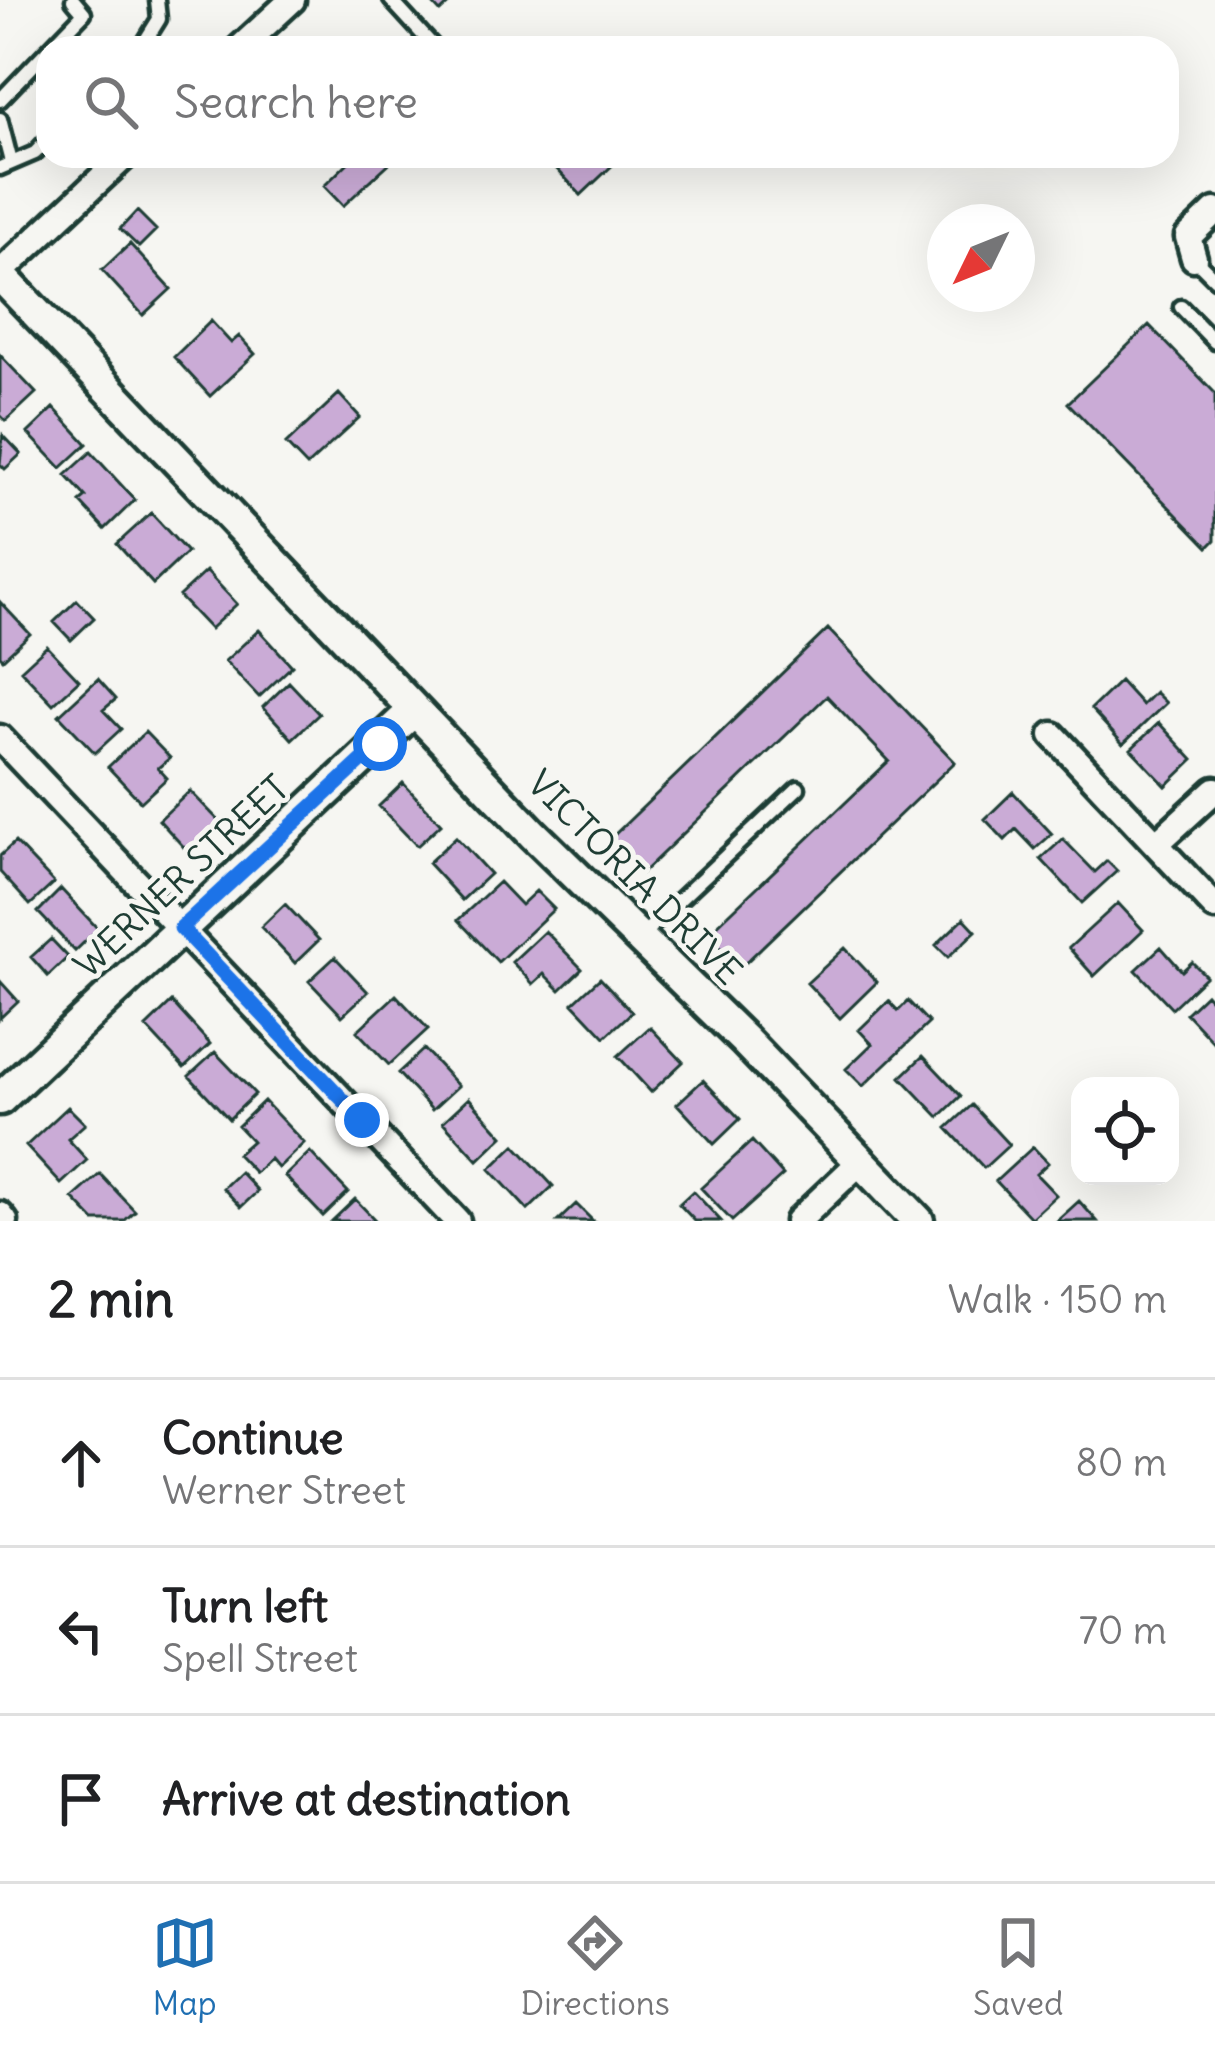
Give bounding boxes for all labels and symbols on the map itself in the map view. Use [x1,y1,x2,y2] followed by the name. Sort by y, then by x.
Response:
[927,204,1035,312] north arrow
[353,717,407,771] route start
[518,761,751,994] street label: VICTORIA DRIVE
[65,765,298,987] street label: WERNER STREET
[335,1093,389,1147] route end

